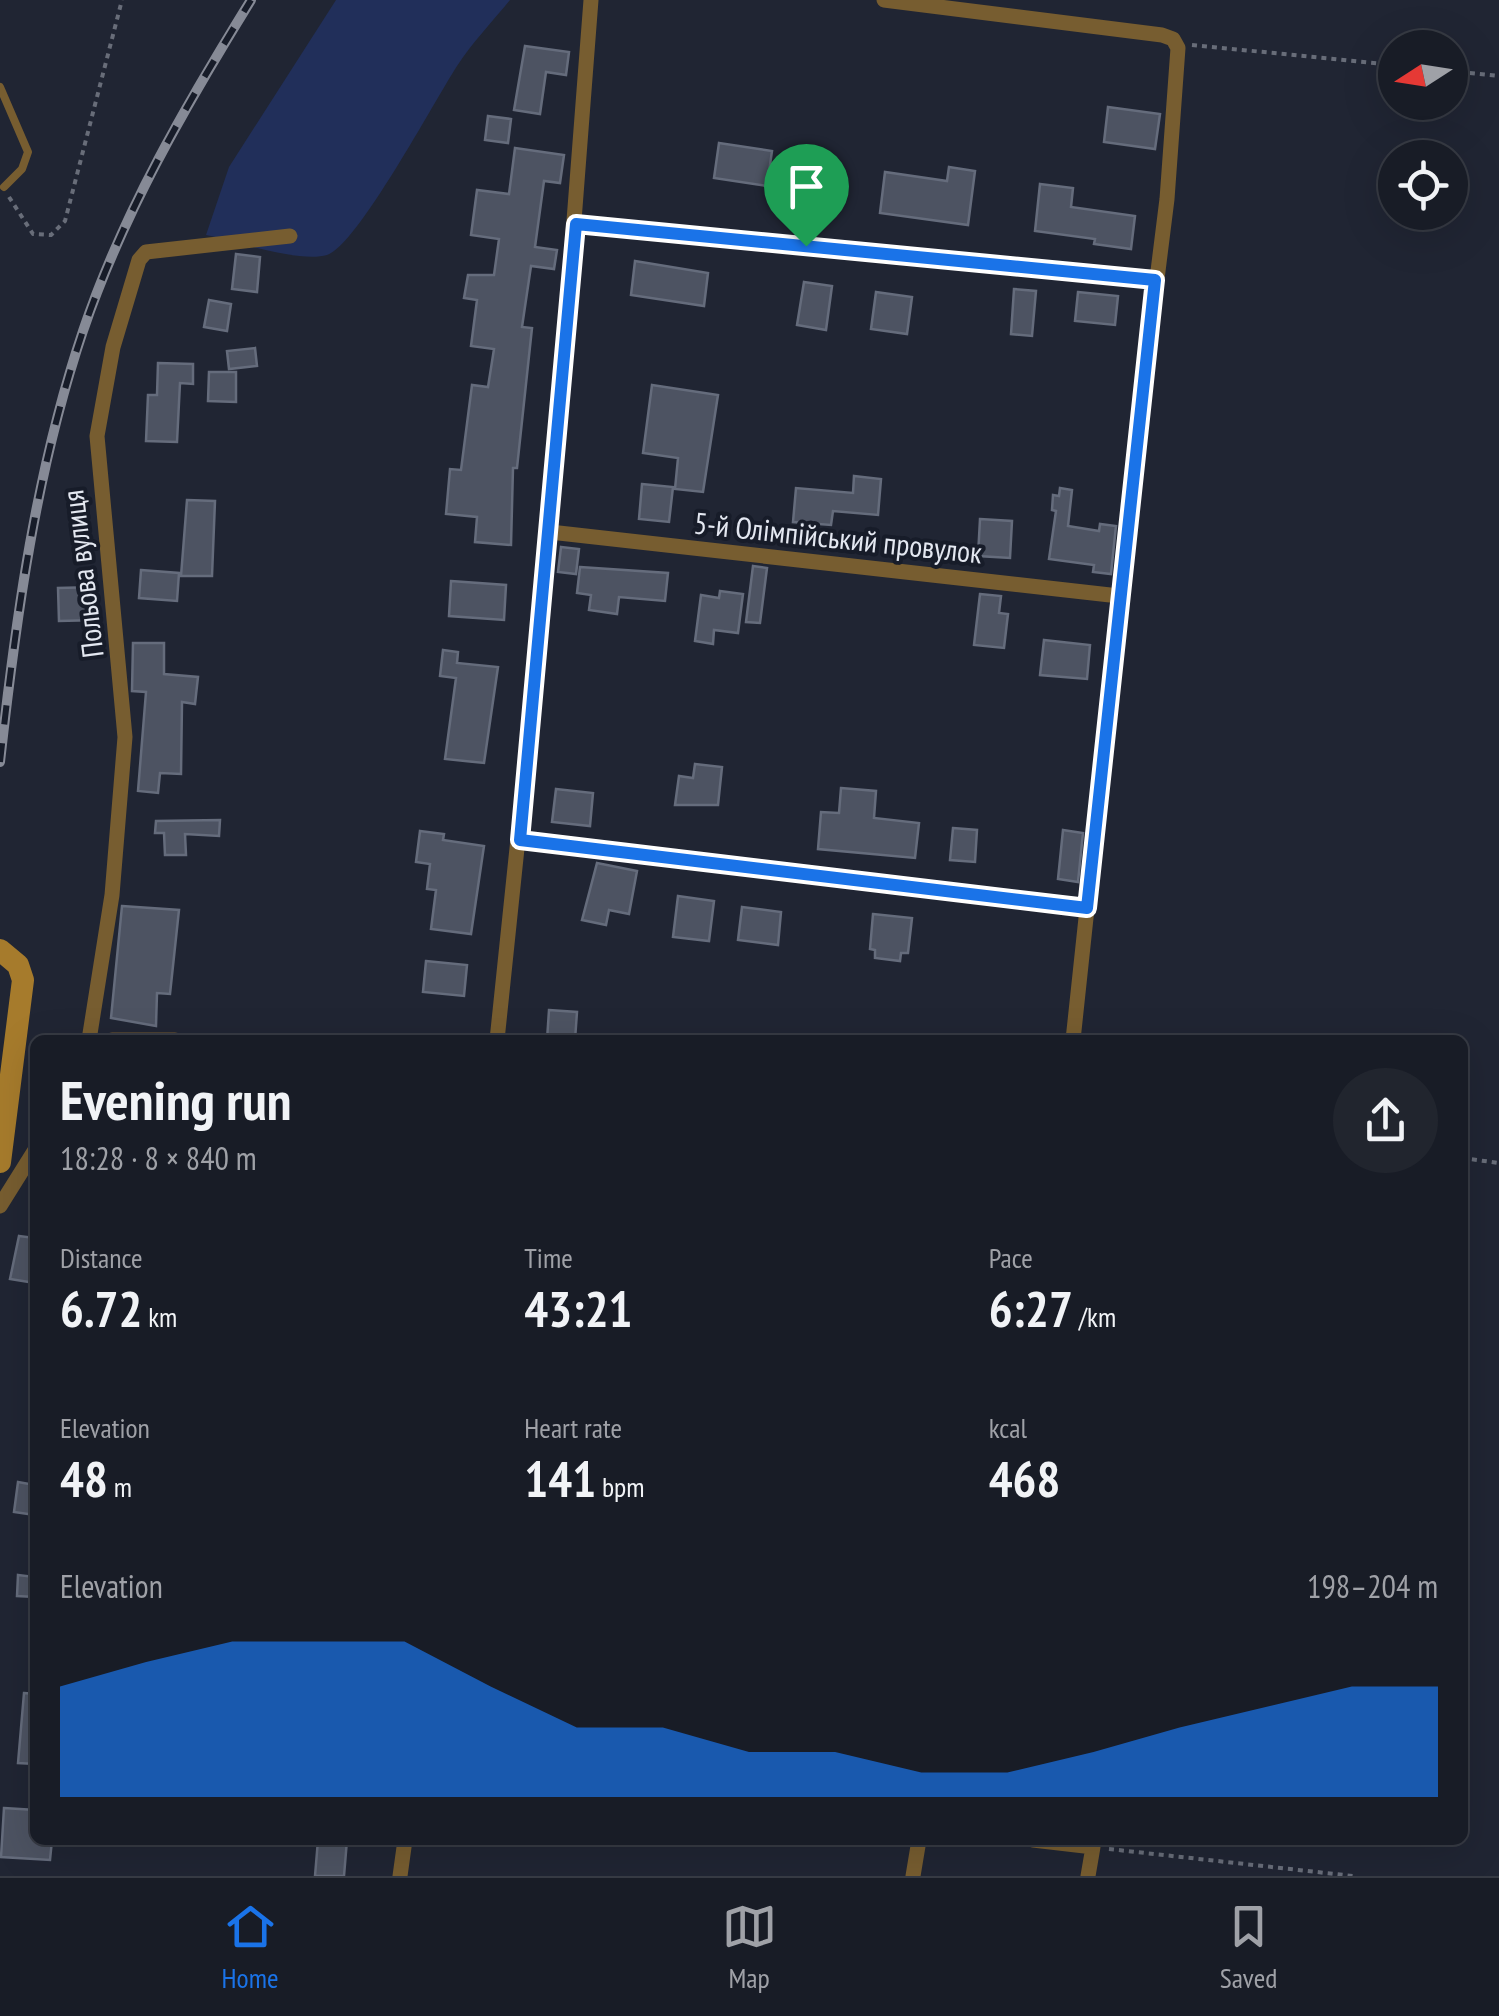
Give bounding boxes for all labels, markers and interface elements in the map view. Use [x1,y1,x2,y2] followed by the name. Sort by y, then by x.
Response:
[1378,30,1468,120] north arrow
[1378,30,1468,230] map controls
[1378,140,1468,230] button: locate
[764,144,849,247] pin
[779,159,834,214] icon: arrive
[52,488,112,660] street label: Польова вулиця
[692,502,984,572] street label: 5-й Олімпійський провулок
[60,1064,292,1135] text: Evening run
[1333,1068,1438,1173] button: share
[60,1137,257,1179] text: 18:28 · 8 × 840 m
[60,1239,143,1276] text: Distance
[524,1239,573,1276] text: Time
[989,1239,1033,1276] text: Pace
[60,1276,142,1341] text: 6.72
[524,1276,632,1341] text: 43:21
[989,1276,1073,1341] text: 6:27
[142,1298,177,1335] text: km
[1073,1298,1116,1335] text: /km
[60,1409,150,1446] text: Elevation
[524,1409,622,1446] text: Heart rate
[989,1409,1027,1446] text: kcal
[60,1446,108,1511] text: 48
[524,1446,596,1511] text: 141
[989,1446,1060,1511] text: 468
[108,1468,132,1505] text: m
[596,1468,645,1505] text: bpm
[60,1565,163,1607] text: Elevation
[1307,1565,1438,1607] text: 198–204 m
[222,1899,278,1996] tab: Home
[722,1899,777,1996] tab: Map
[1220,1899,1277,1996] tab: Saved

